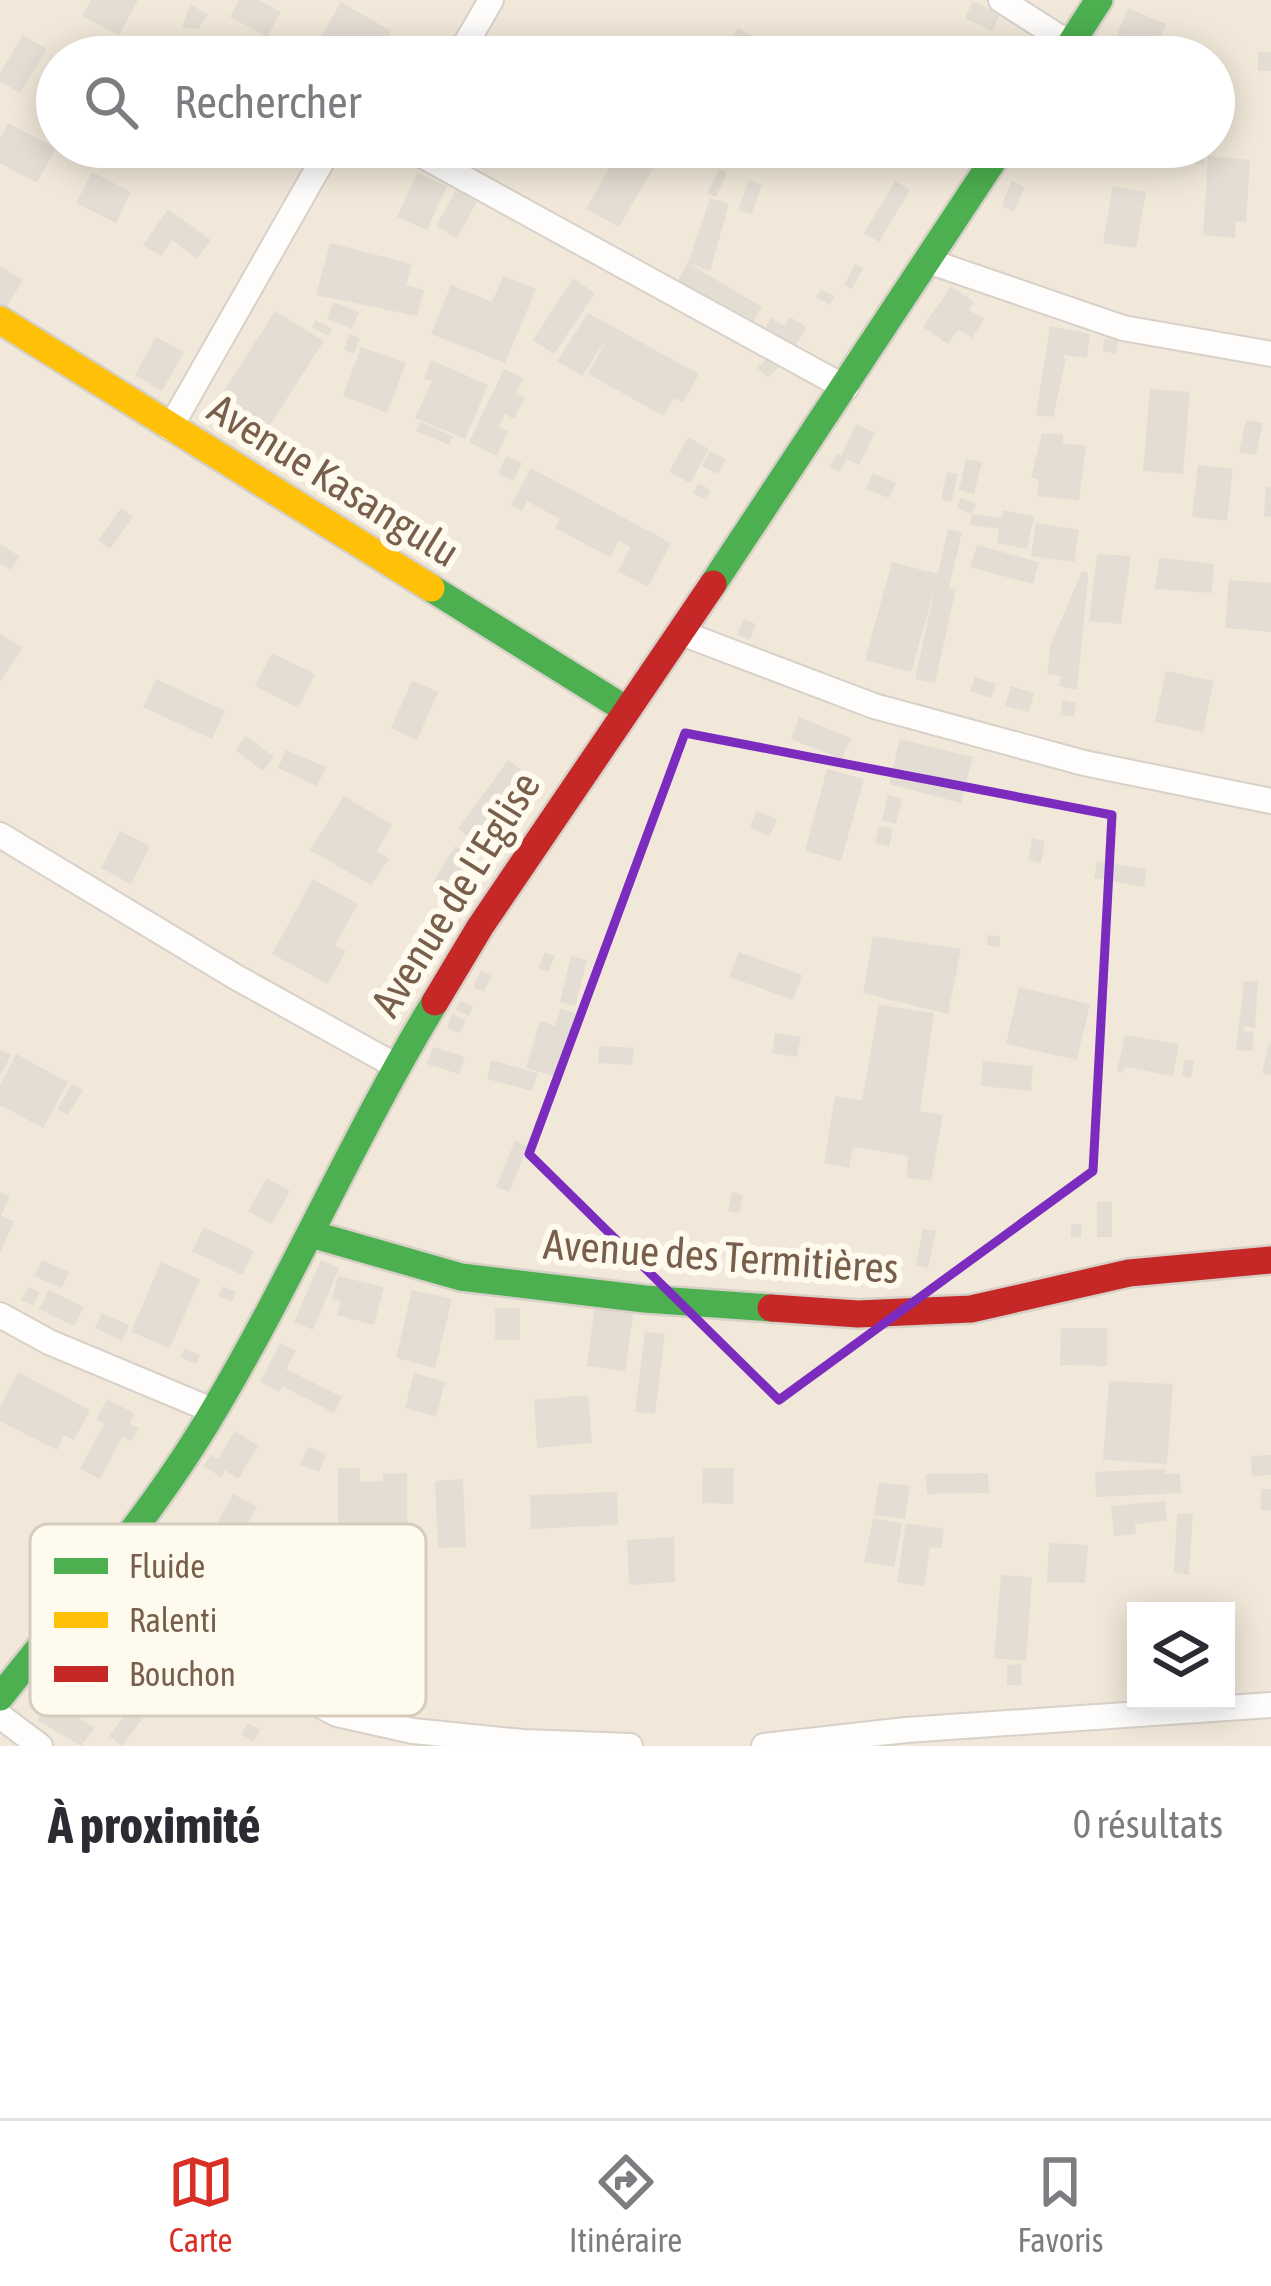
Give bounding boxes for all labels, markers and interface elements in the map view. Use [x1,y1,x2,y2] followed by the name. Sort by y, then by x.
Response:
[36,36,1235,168] search box
[78,69,144,135] icon: search
[174,76,361,128] text: Rechercher
[200,384,468,576] street label: Avenue Kasangulu
[361,763,549,1025] street label: Avenue de L'Eglise
[542,1220,900,1292] street label: Avenue des Termitières
[30,1524,426,1716] legend
[129,1547,205,1585] text: Fluide
[129,1601,217,1639] text: Ralenti
[1127,1602,1235,1710] map controls
[1127,1602,1235,1710] button: layers
[129,1655,236,1693] text: Bouchon
[48,1795,261,1854] text: À proximité
[1073,1802,1223,1846] text: 0 résultats
[168,2149,234,2259] tab: Carte
[569,2149,682,2259] tab: Itinéraire
[1018,2149,1103,2259] tab: Favoris

